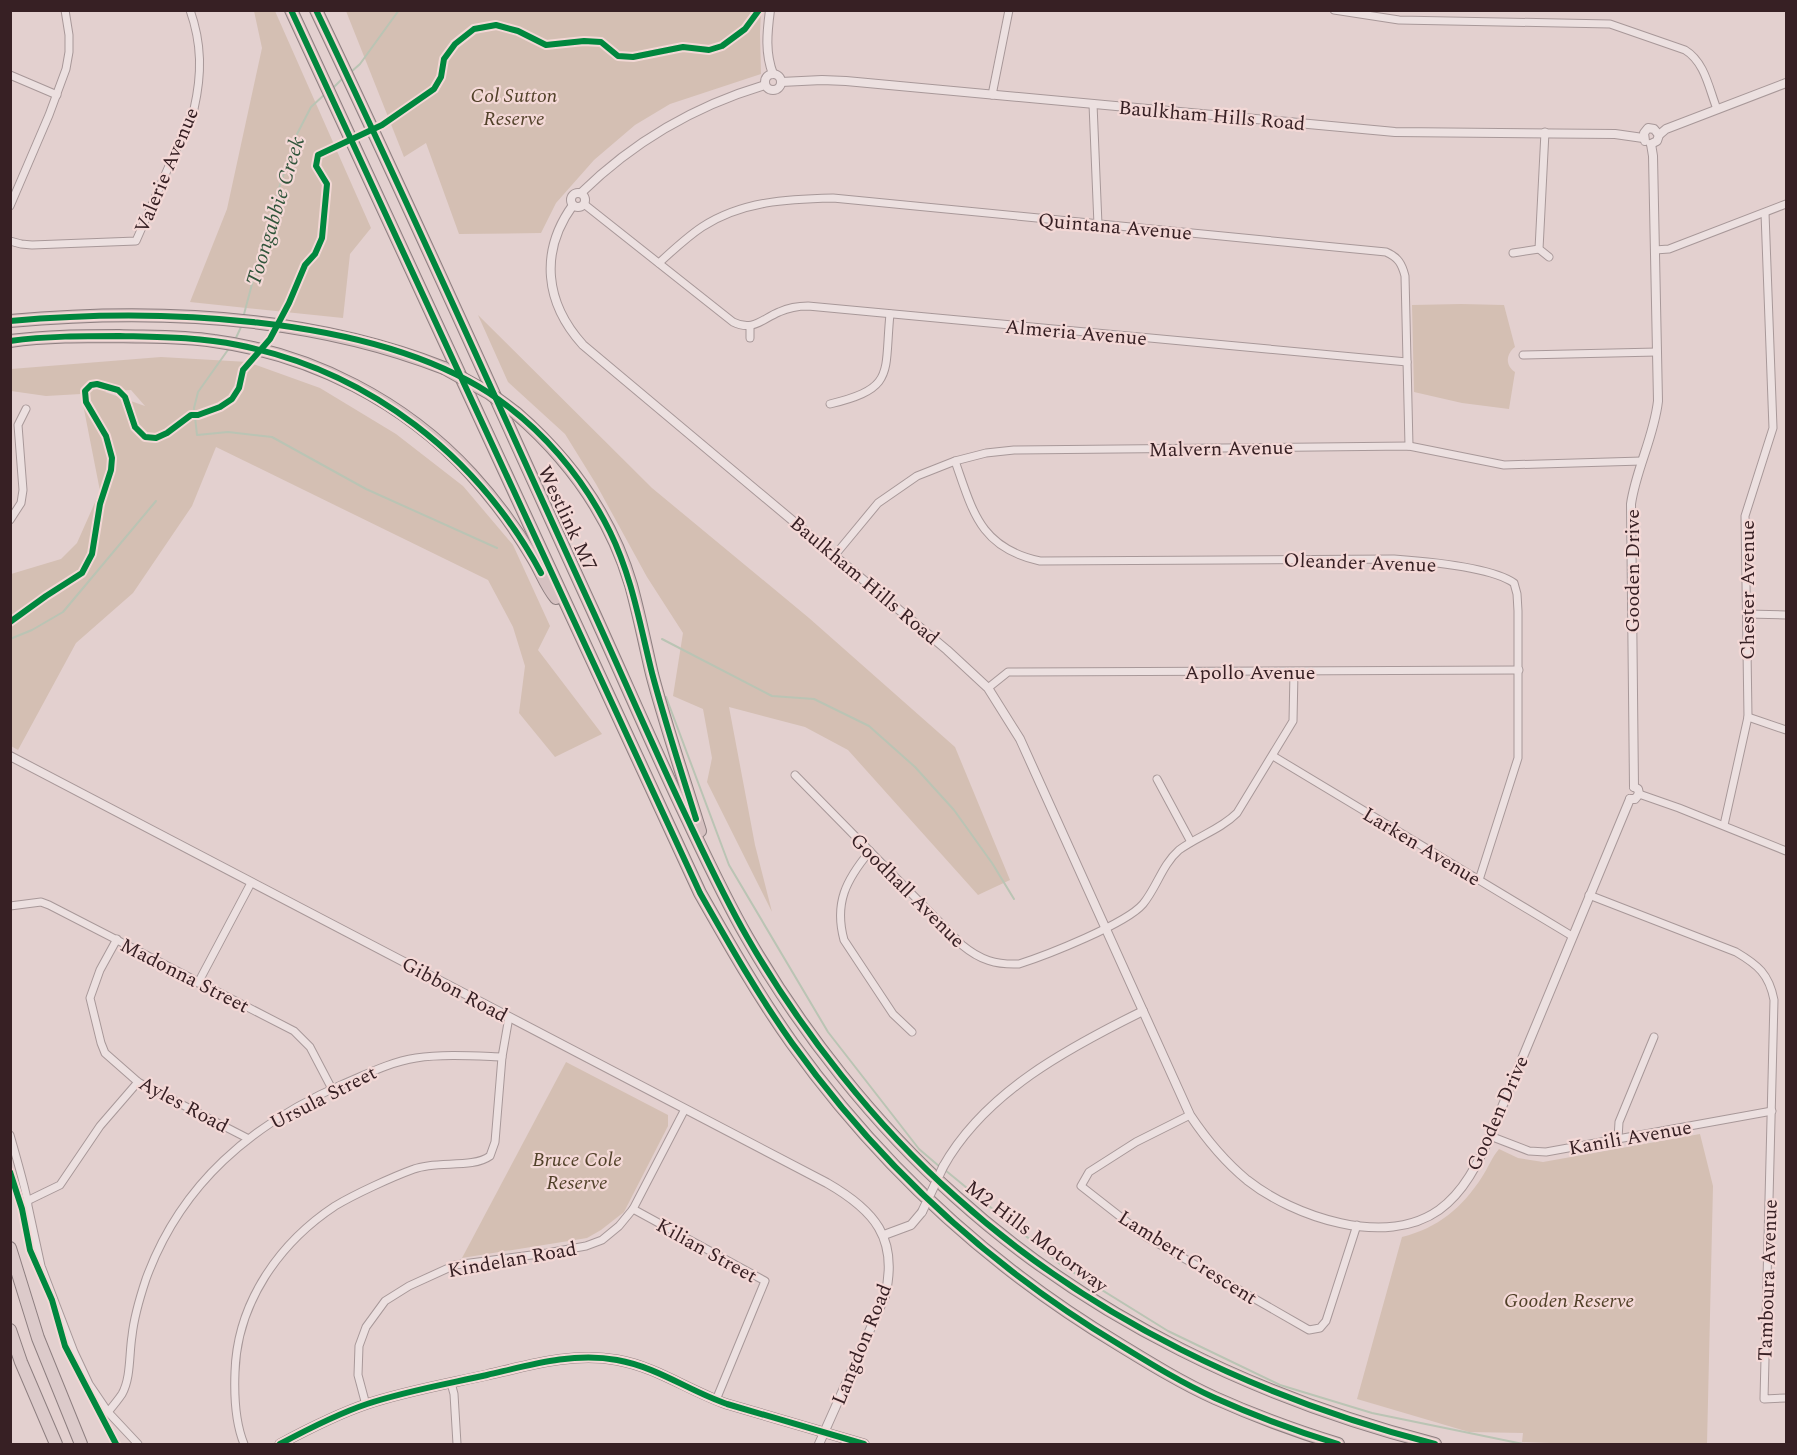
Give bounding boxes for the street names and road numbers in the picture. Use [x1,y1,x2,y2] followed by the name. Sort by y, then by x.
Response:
[1117,93,1307,139] street label: Baulkham Hills Road
[127,103,207,238] street label: Valerie Avenue
[1037,205,1193,249] street label: Quintana Avenue
[1004,312,1148,354] street label: Almeria Avenue
[1148,433,1294,465] street label: Malvern Avenue
[530,461,605,576] street label: Westlink M7
[783,509,946,653] street label: Baulkham Hills Road
[1618,509,1648,633] street label: Gooden Drive
[1733,520,1763,660] street label: Chester Avenue
[1283,545,1437,581] street label: Oleander Avenue
[1185,658,1315,688] street label: Apollo Avenue
[1357,800,1486,894] street label: Larken Avenue
[843,826,972,955] street label: Goodhall Avenue
[115,930,254,1021] street label: Madonna Street
[396,949,513,1030] street label: Gibbon Road
[1459,1051,1537,1176] street label: Gooden Drive
[265,1058,382,1138] street label: Ursula Street
[133,1069,234,1141] street label: Ayles Road
[1566,1112,1694,1164] street label: Kanili Avenue
[959,1173,1115,1301] street label: M2 Hills Motorway
[1750,1199,1786,1361] street label: Tamboura Avenue
[1112,1203,1263,1313] street label: Lambert Crescent
[650,1211,763,1291] street label: Kilian Street
[445,1234,579,1286] street label: Kindelan Road
[824,1279,900,1410] street label: Langdon Road

